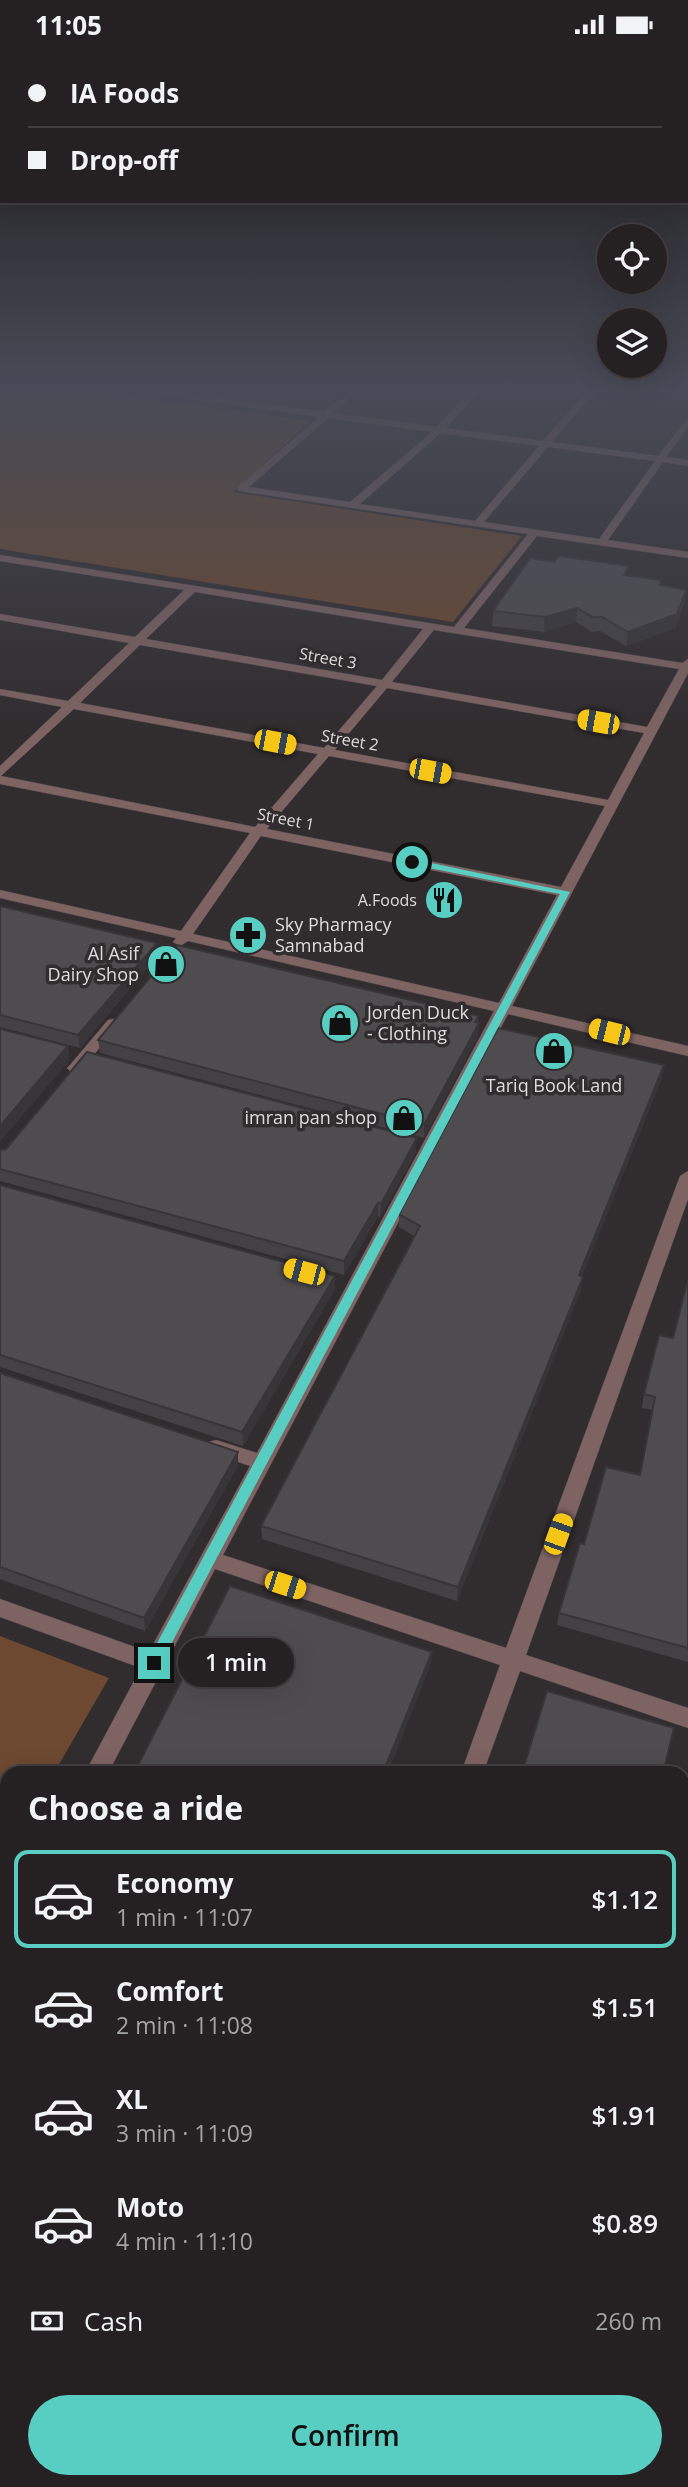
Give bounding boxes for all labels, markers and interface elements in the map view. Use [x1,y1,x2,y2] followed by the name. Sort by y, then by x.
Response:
[35,7,102,43] text: 11:05
[70,75,179,111] text: IA Foods
[70,142,178,178] text: Drop-off
[597,224,667,378] map controls
[597,224,667,294] button: locate
[597,308,667,378] button: layers
[298,642,358,674] street label: Street 3
[576,708,621,736] car
[320,724,380,756] street label: Street 2
[253,728,298,756] car
[408,757,453,785] car
[255,803,317,835] street label: Street 1
[396,846,428,878] route start
[423,879,465,921] restaurant icon: A.Foods
[358,889,417,911] place label: A.Foods
[275,912,393,957] place label: Sky Pharmacy Samnabad
[227,914,269,956] pharmacy icon: Sky Pharmacy Samnabad
[48,941,140,986] place label: Al Asif Dairy Shop
[145,943,187,985] shop icon: Al Asif Dairy Shop
[365,1000,470,1045] place label: Jorden Duck - Clothing
[319,1002,361,1044] shop icon: Jorden Duck - Clothing
[587,1017,632,1047] car
[533,1030,575,1072] shop icon: Tariq Book Land
[486,1073,622,1097] place label: Tariq Book Land
[383,1097,425,1139] shop icon: imran pan shop
[245,1105,377,1129] place label: imran pan shop
[281,1256,328,1288] car
[541,1511,576,1557] car
[262,1569,309,1601] car
[178,1639,294,1687] callout: 1 min
[205,1646,267,1678] text: 1 min
[138,1647,170,1679] route end
[28,1786,243,1829] text: Choose a ride
[116,1865,234,1901] text: Economy
[32,1868,95,1931] icon: car
[591,1881,658,1917] text: $1.12
[116,1901,253,1933] text: 1 min · 11:07
[116,1973,223,2009] text: Comfort
[32,1976,95,2039] icon: car
[591,1989,658,2025] text: $1.51
[116,2009,253,2041] text: 2 min · 11:08
[116,2081,148,2117] text: XL
[32,2084,95,2147] icon: car
[591,2097,658,2133] text: $1.91
[116,2117,253,2149] text: 3 min · 11:09
[116,2189,184,2225] text: Moto
[32,2192,95,2255] icon: car
[591,2205,658,2241] text: $0.89
[116,2225,253,2257] text: 4 min · 11:10
[28,2302,66,2340] icon: cash
[84,2303,143,2339] text: Cash
[595,2305,662,2337] text: 260 m
[28,2395,662,2475] button: Confirm

